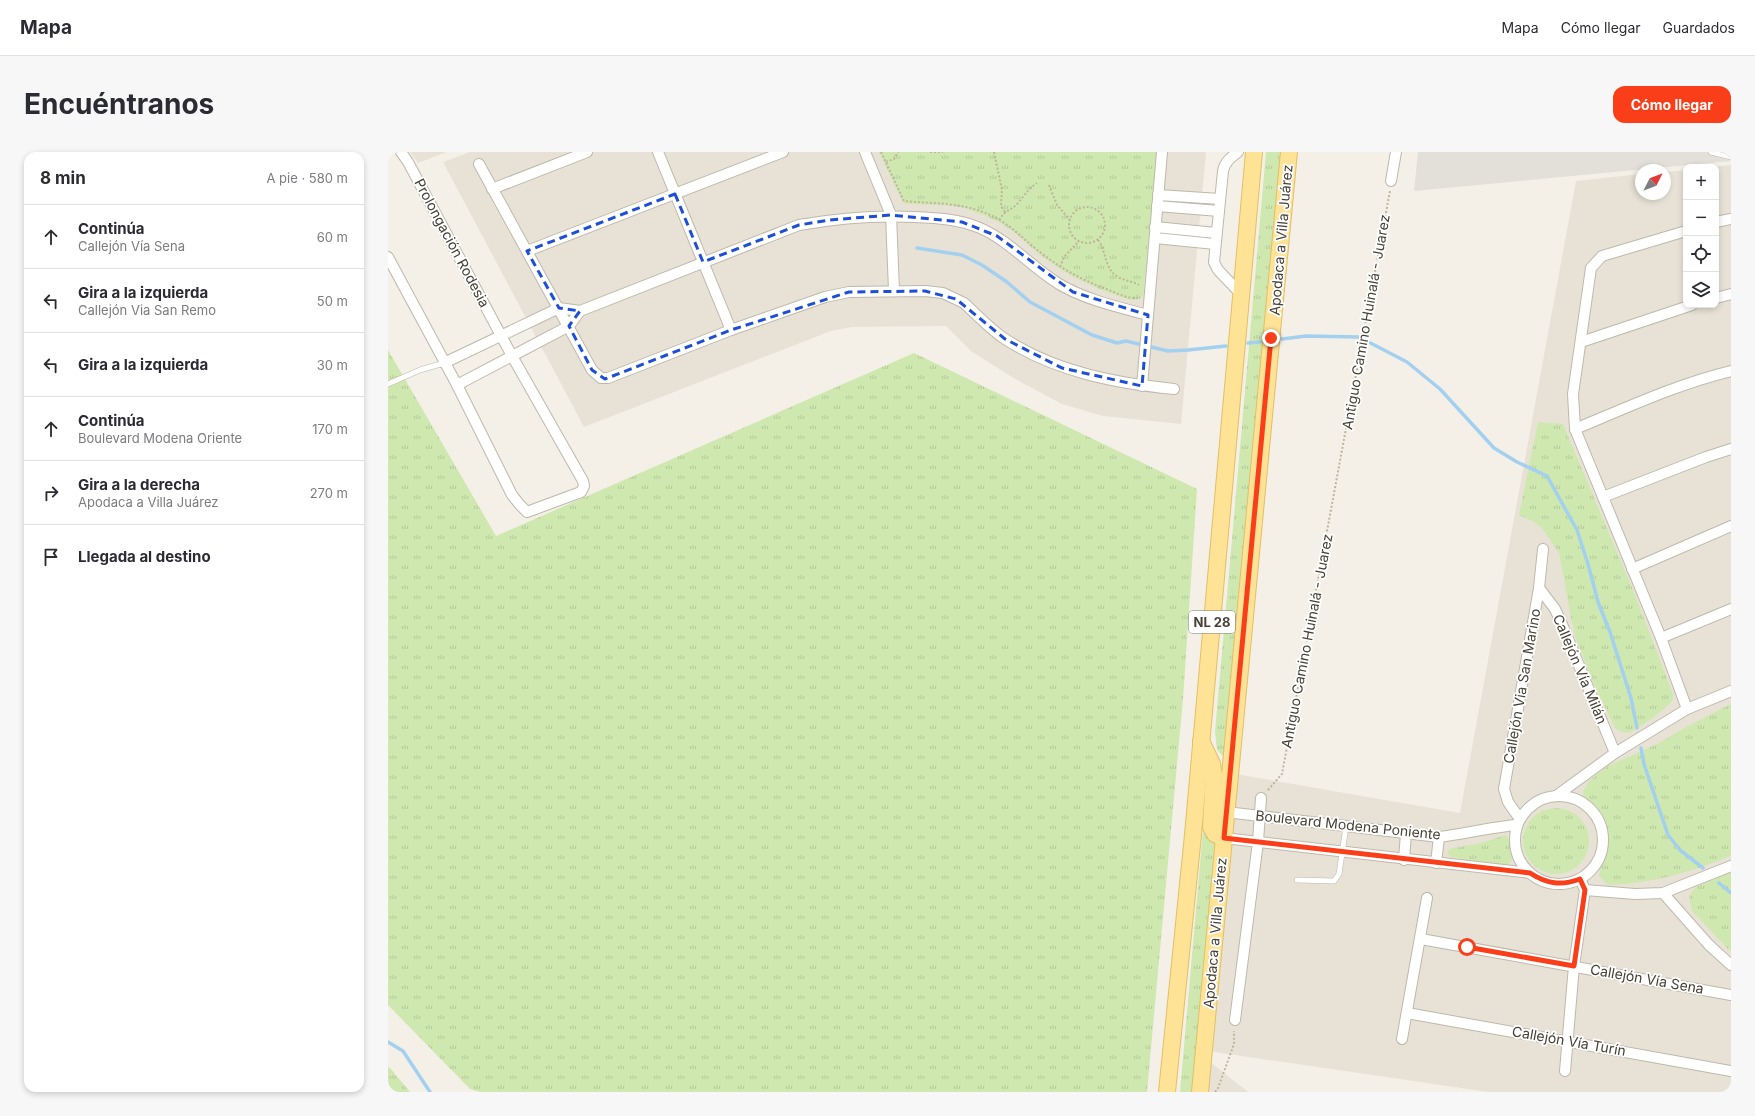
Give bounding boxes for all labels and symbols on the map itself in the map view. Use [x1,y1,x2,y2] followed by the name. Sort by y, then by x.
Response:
[1265,164,1296,316] street label: Apodaca a Villa Juárez
[1635,164,1671,200] north arrow
[411,175,494,310] street label: Prolongación Rodesia
[1338,213,1393,431] street label: Antiguo Camino Huinalá - Juarez
[1262,329,1280,347] route end
[1277,532,1336,750] street label: Antiguo Camino Huinalá - Juarez
[1500,607,1544,765] street label: Callejón Via San Marino
[1189,611,1235,633] road number: NL 28
[1550,611,1611,726] street label: Callejón Vía Milán
[1255,806,1442,843] street label: Boulevard Modena Poniente
[1199,857,1230,1009] street label: Apodaca a Villa Juárez
[1458,938,1476,956] route start
[1589,960,1705,997] street label: Callejón Vía Sena
[1511,1022,1627,1059] street label: Callejón Vía Turín

